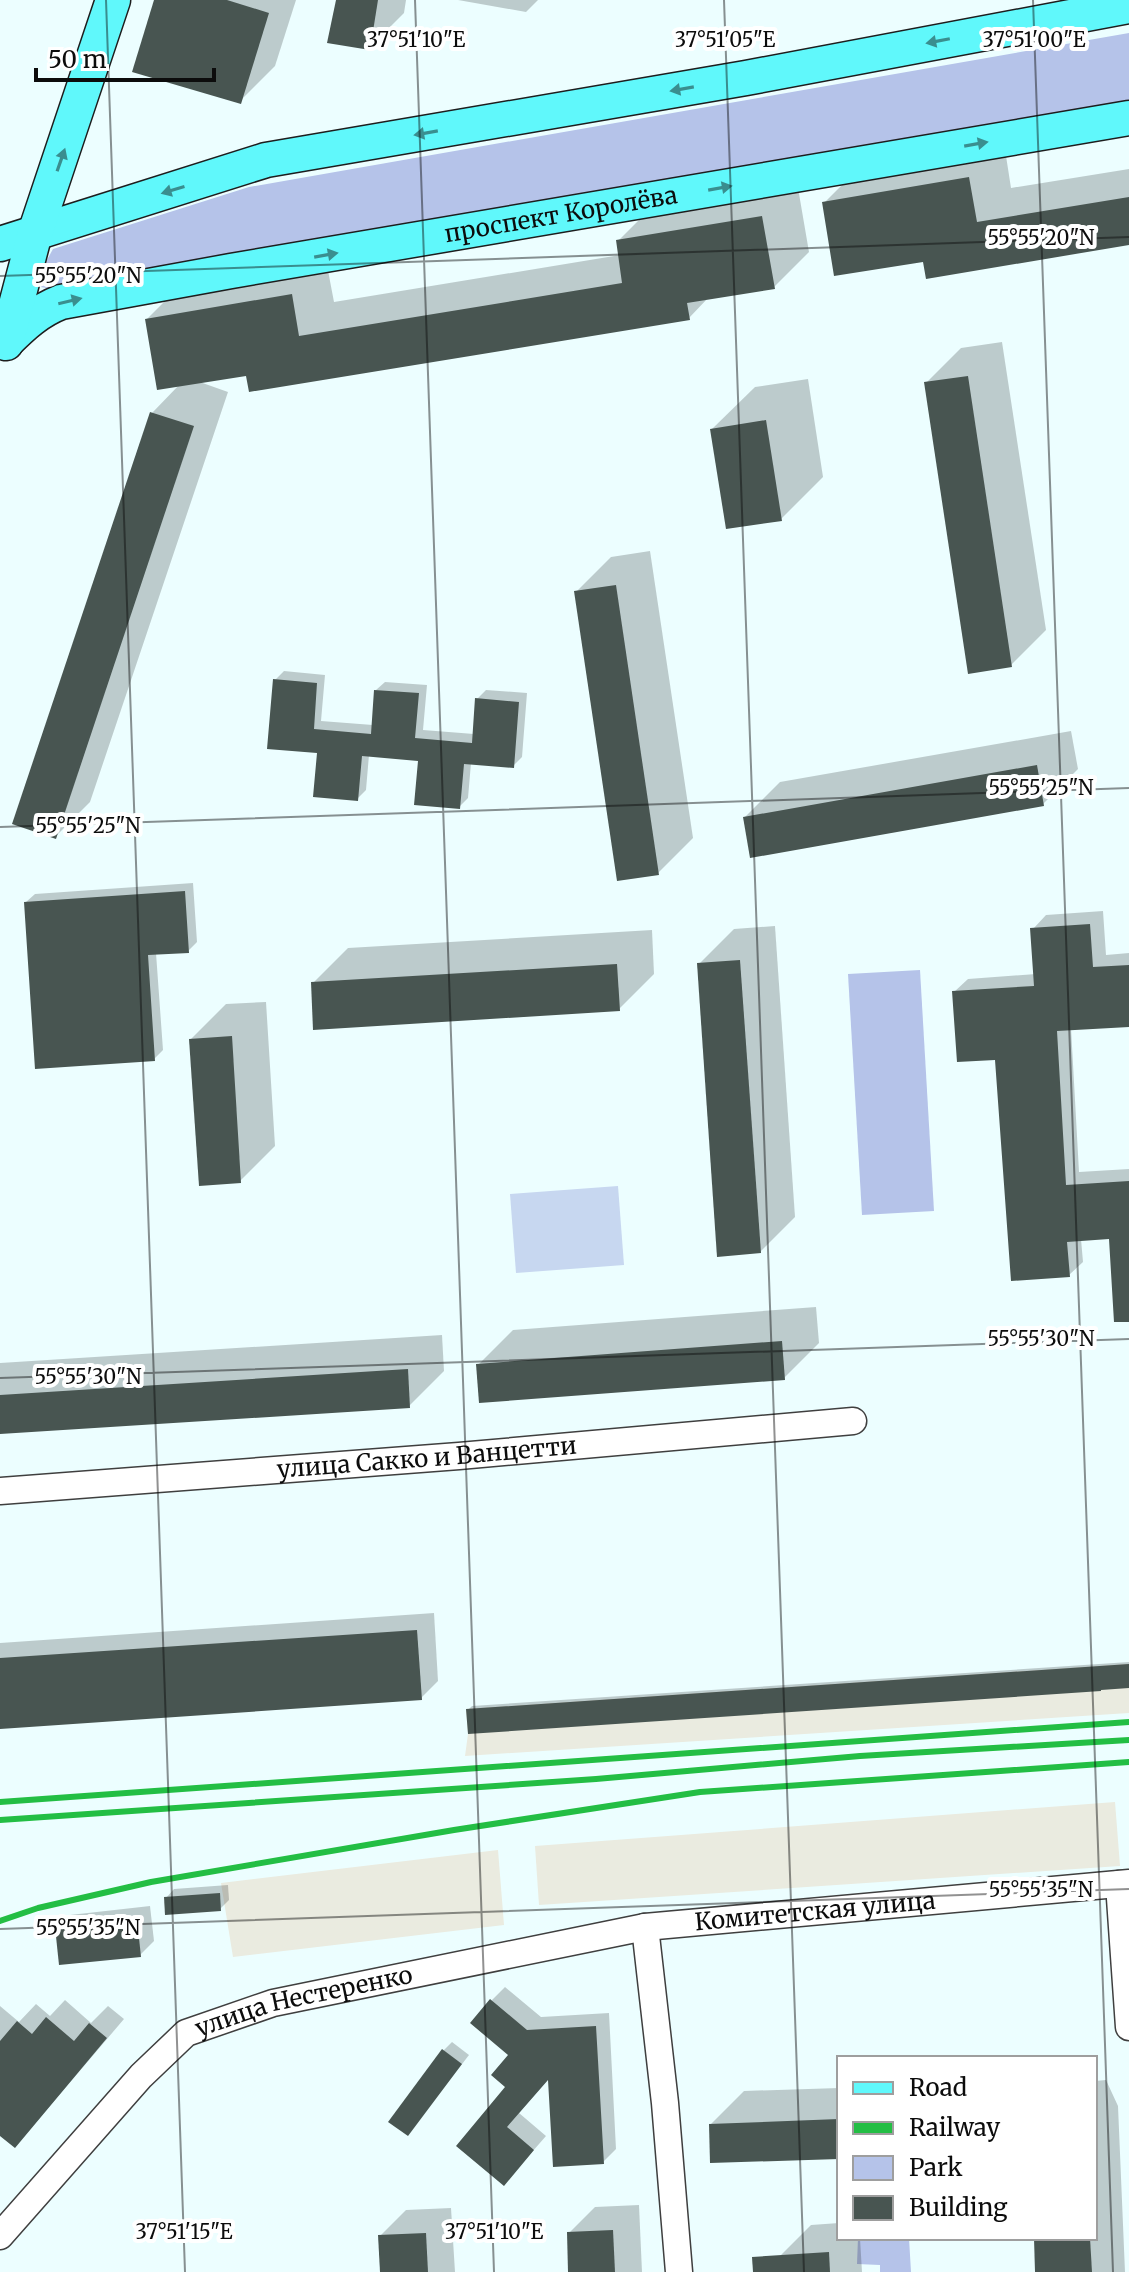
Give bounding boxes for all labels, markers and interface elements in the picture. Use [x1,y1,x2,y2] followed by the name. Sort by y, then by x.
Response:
[367,27,466,52] text: 37°51'10"E
[675,27,776,52] text: 37°51'05"E
[983,27,1086,52] text: 37°51'00"E
[36,32,214,82] scale bar
[925,36,950,48] one-way arrow
[48,44,107,75] text: 50 m
[669,83,694,95] one-way arrow
[413,127,438,139] one-way arrow
[964,138,989,150] one-way arrow
[56,148,68,172] one-way arrow
[442,179,680,249] street label: проспект Королёва
[708,182,733,194] one-way arrow
[160,184,184,197] one-way arrow
[987,225,1095,250] text: 55°55'20"N
[314,248,339,261] one-way arrow
[34,263,142,288] text: 55°55'20"N
[58,294,83,307] one-way arrow
[988,775,1094,800] text: 55°55'25"N
[35,813,141,838] text: 55°55'25"N
[988,1326,1095,1351] text: 55°55'30"N
[35,1364,142,1389] text: 55°55'30"N
[276,1430,578,1485] street label: улица Сакко и Ванцетти
[989,1877,1094,1902] text: 55°55'35"N
[693,1885,937,1937] street label: Комитетская улица
[36,1915,141,1940] text: 55°55'35"N
[191,1959,415,2044] street label: улица Нестеренко
[837,2056,1097,2240] legend
[909,2072,967,2103] text: Road
[909,2112,1000,2143] text: Railway
[909,2152,963,2183] text: Park
[909,2192,1008,2223] text: Building
[135,2219,233,2244] text: 37°51'15"E
[445,2219,544,2244] text: 37°51'10"E

